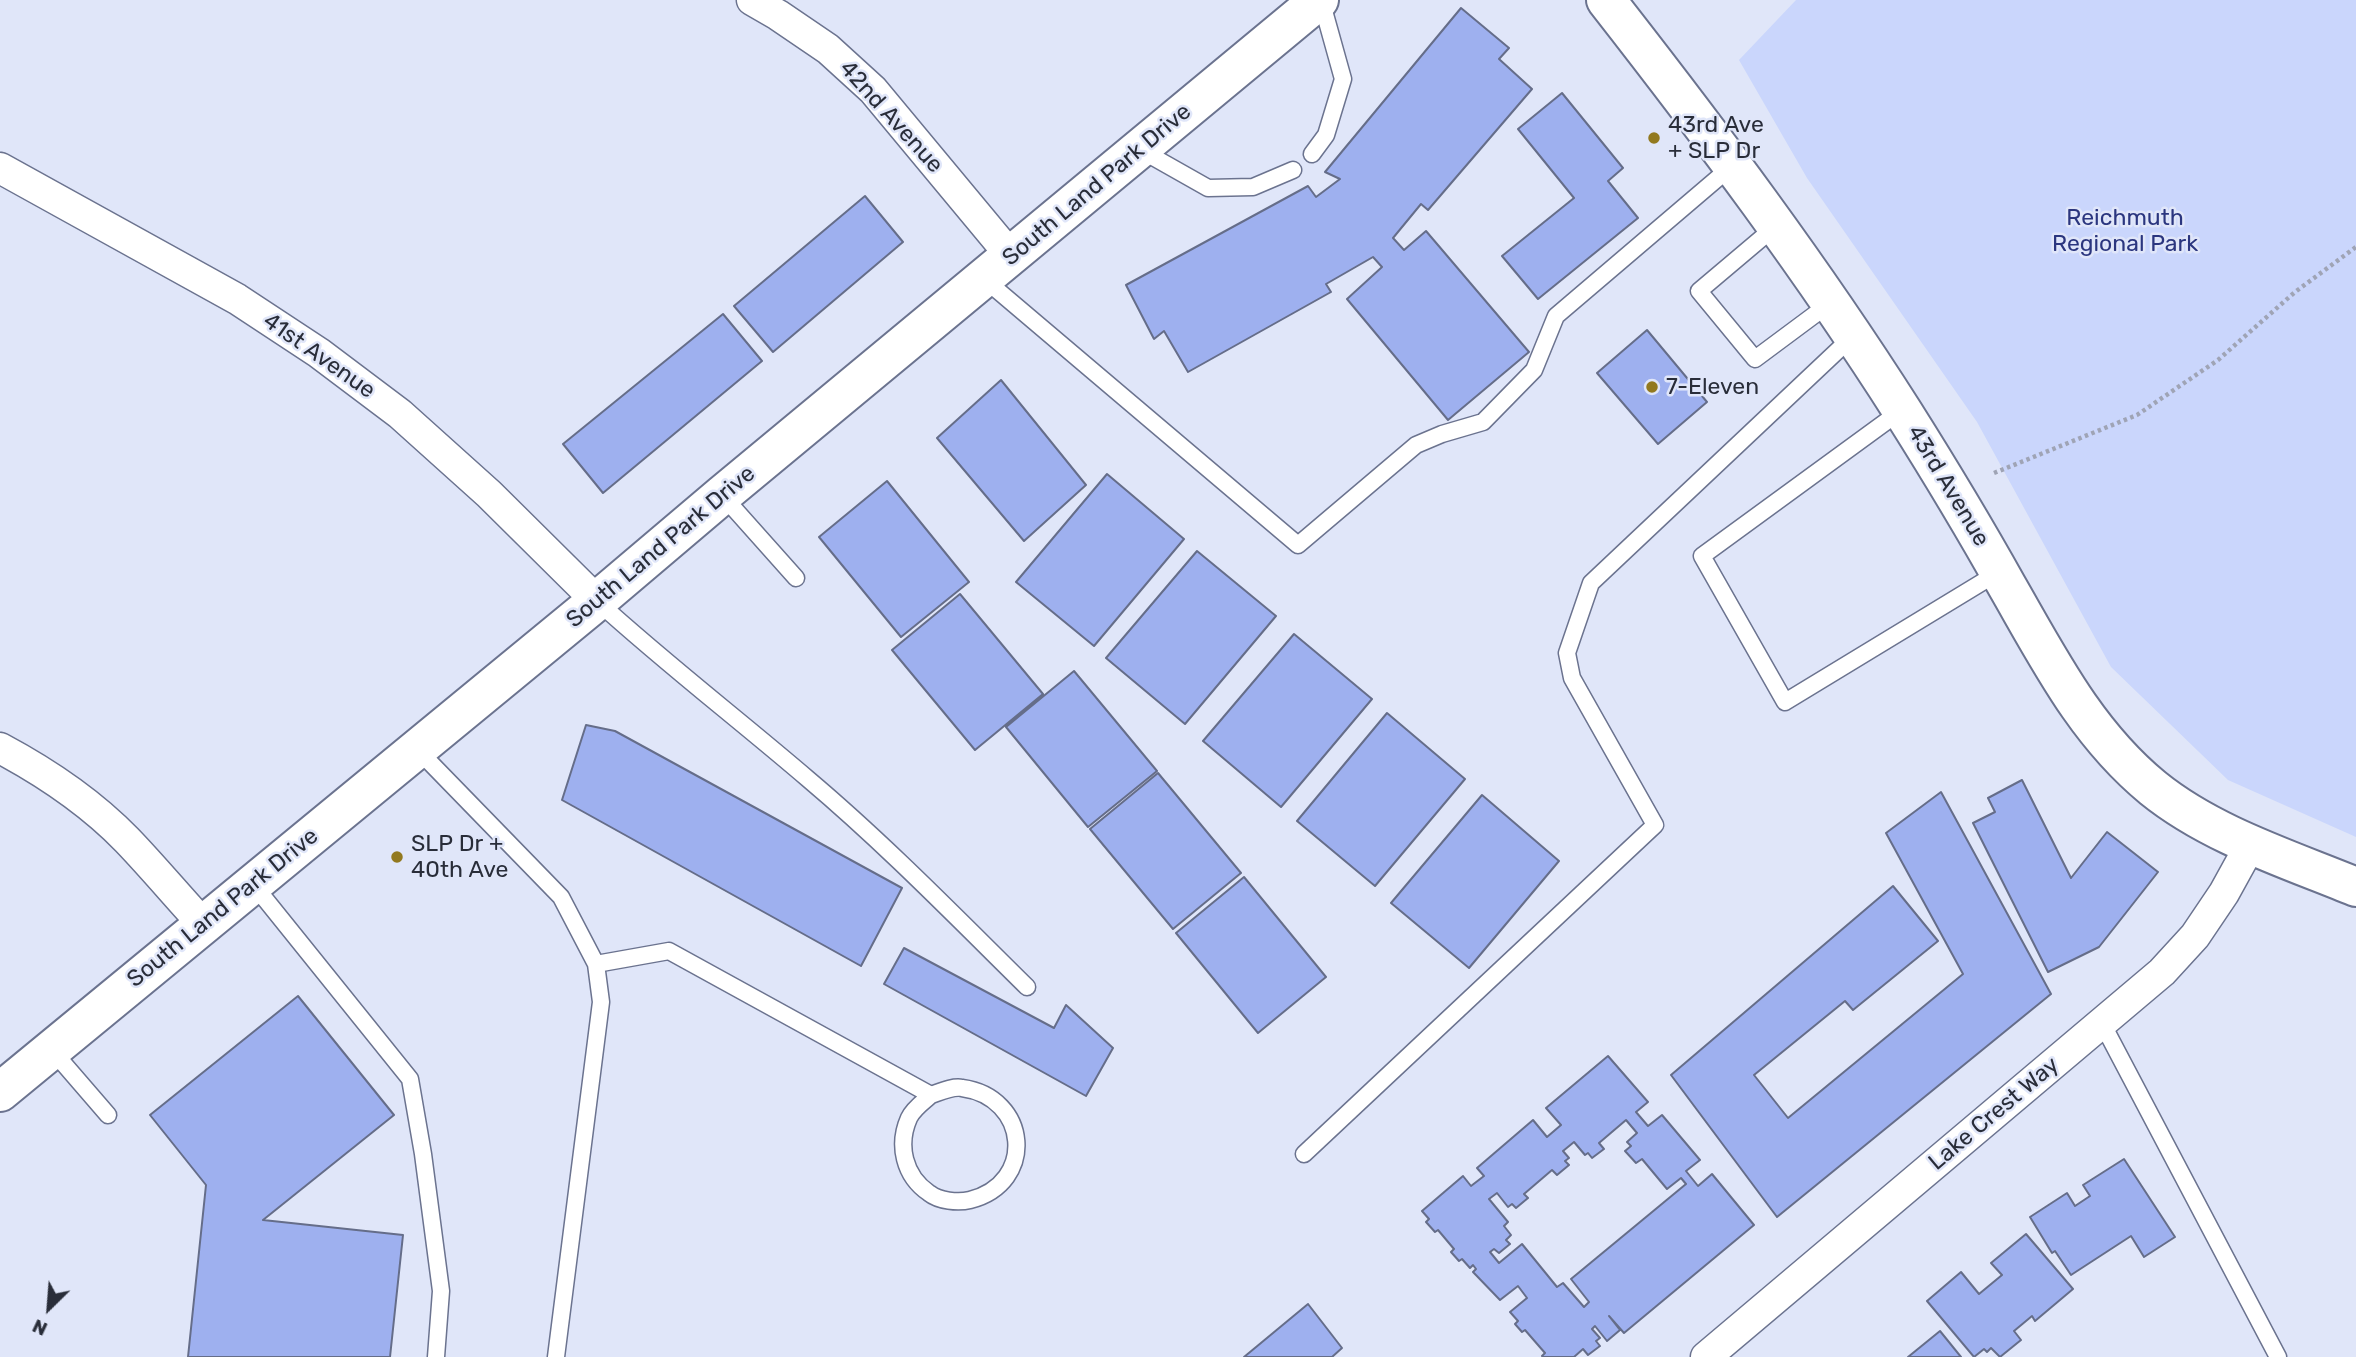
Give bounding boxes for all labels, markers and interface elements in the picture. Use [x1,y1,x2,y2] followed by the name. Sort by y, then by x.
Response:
[833,55,949,179] street label: 42nd Avenue
[997,98,1197,272] street label: South Land Park Drive
[1668,111,1764,165] place label: 43rd Ave + SLP Dr
[1646,130,1662,146] marker: 43rd Ave + SLP Dr
[2052,204,2198,258] park label: Reichmuth Regional Park
[258,307,380,405] street label: 41st Avenue
[1666,373,1759,401] place label: 7-Eleven
[1644,379,1660,395] marker: 7-Eleven
[1901,420,1995,552] street label: 43rd Avenue
[561,460,761,634] street label: South Land Park Drive
[122,822,324,994] street label: South Land Park Drive
[411,830,508,884] place label: SLP Dr + 40th Ave
[389,849,405,865] marker: SLP Dr + 40th Ave
[1923,1052,2065,1176] street label: Lake Crest Way
[14,1273,84,1343] north arrow
[29,1314,51,1341] text: N

